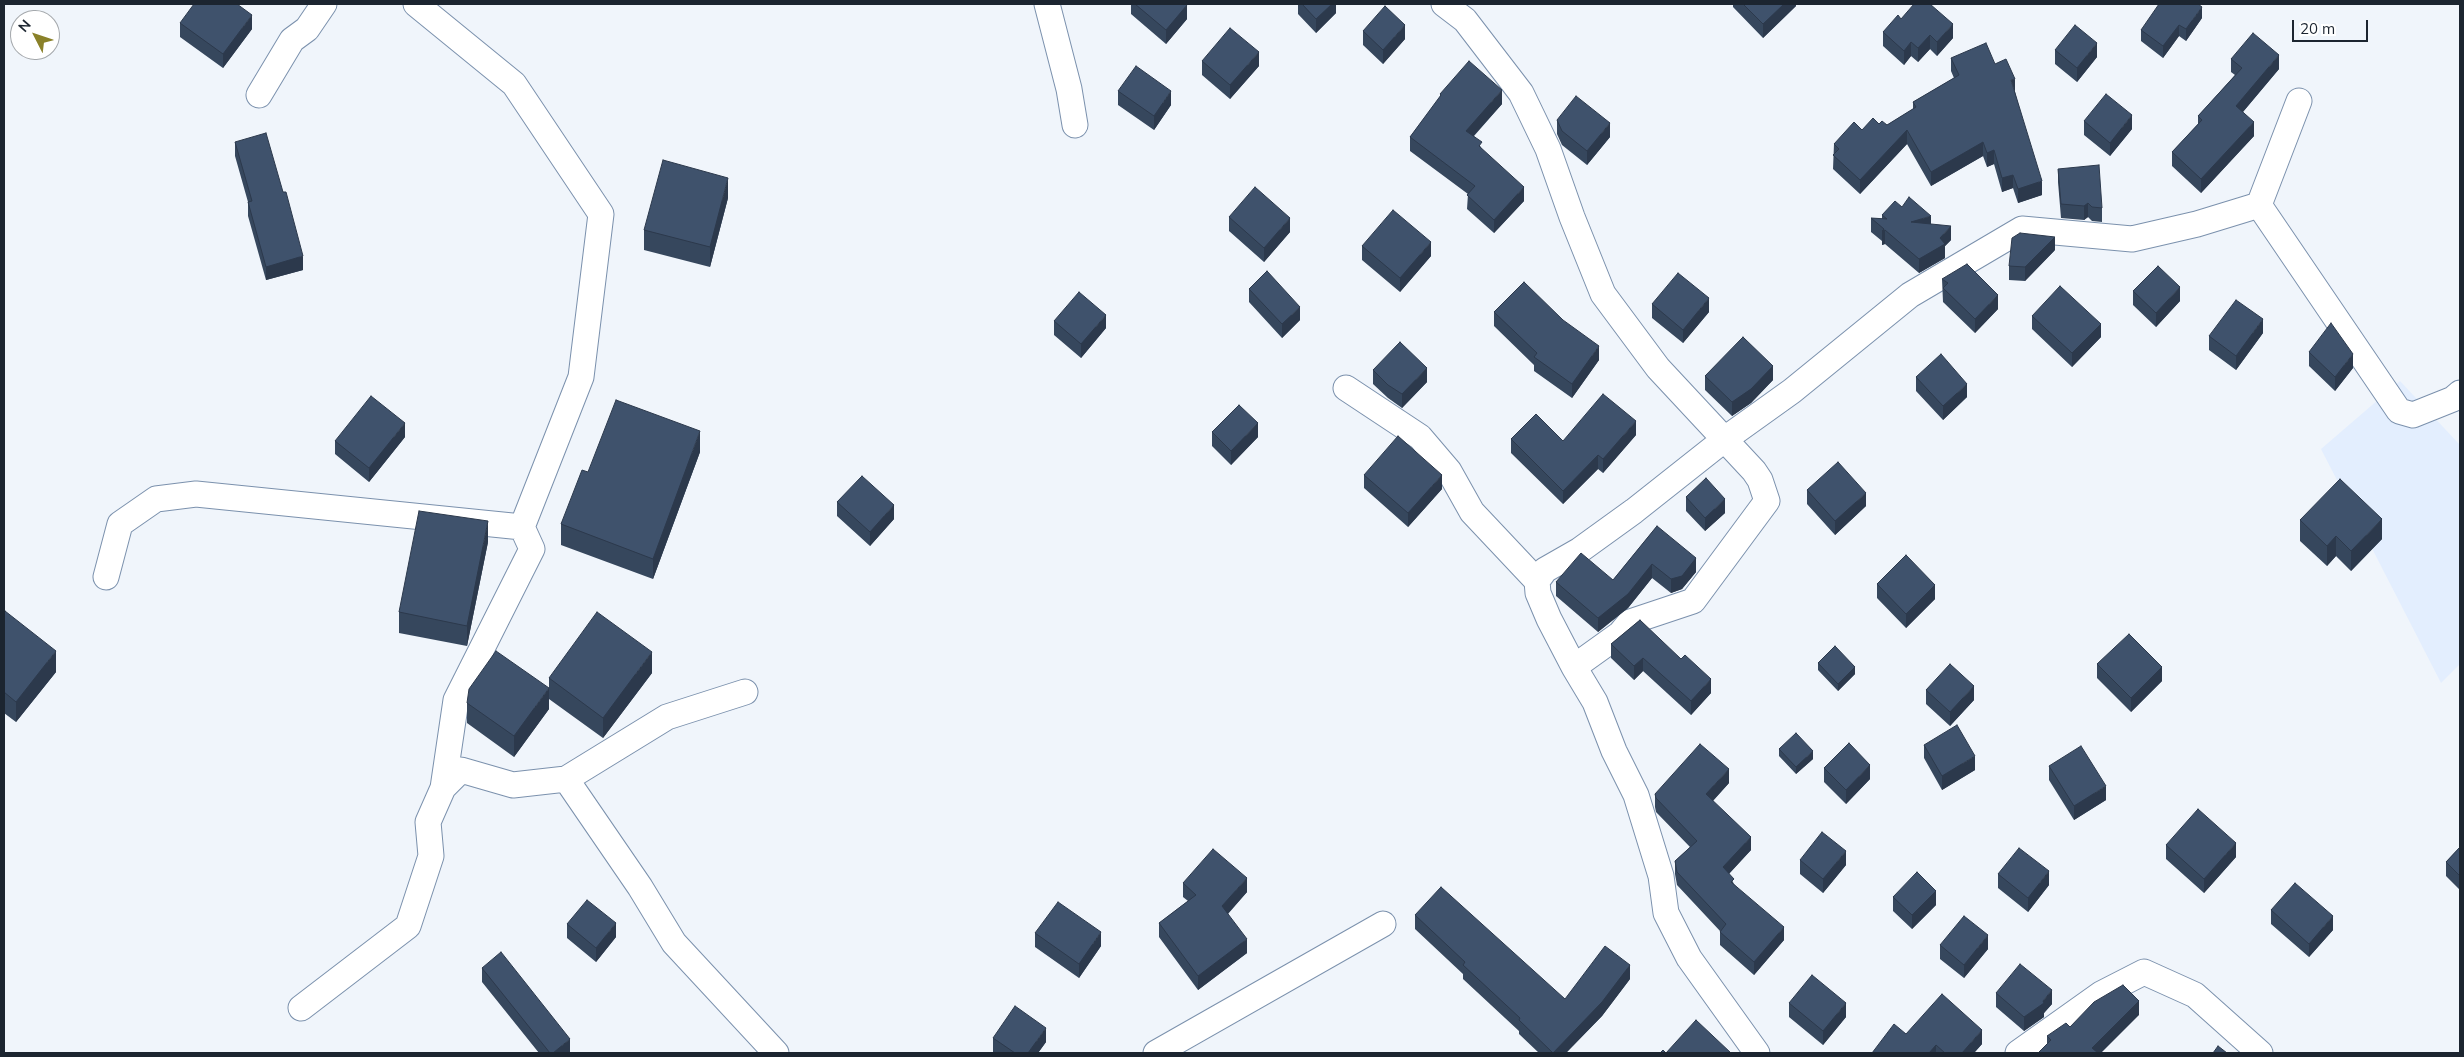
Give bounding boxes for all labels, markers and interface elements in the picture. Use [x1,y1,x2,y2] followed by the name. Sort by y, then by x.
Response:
[10,10,60,60] north arrow
[2294,10,2370,42] scale bar
[14,16,35,36] text: N
[2300,19,2335,38] text: 20 m

